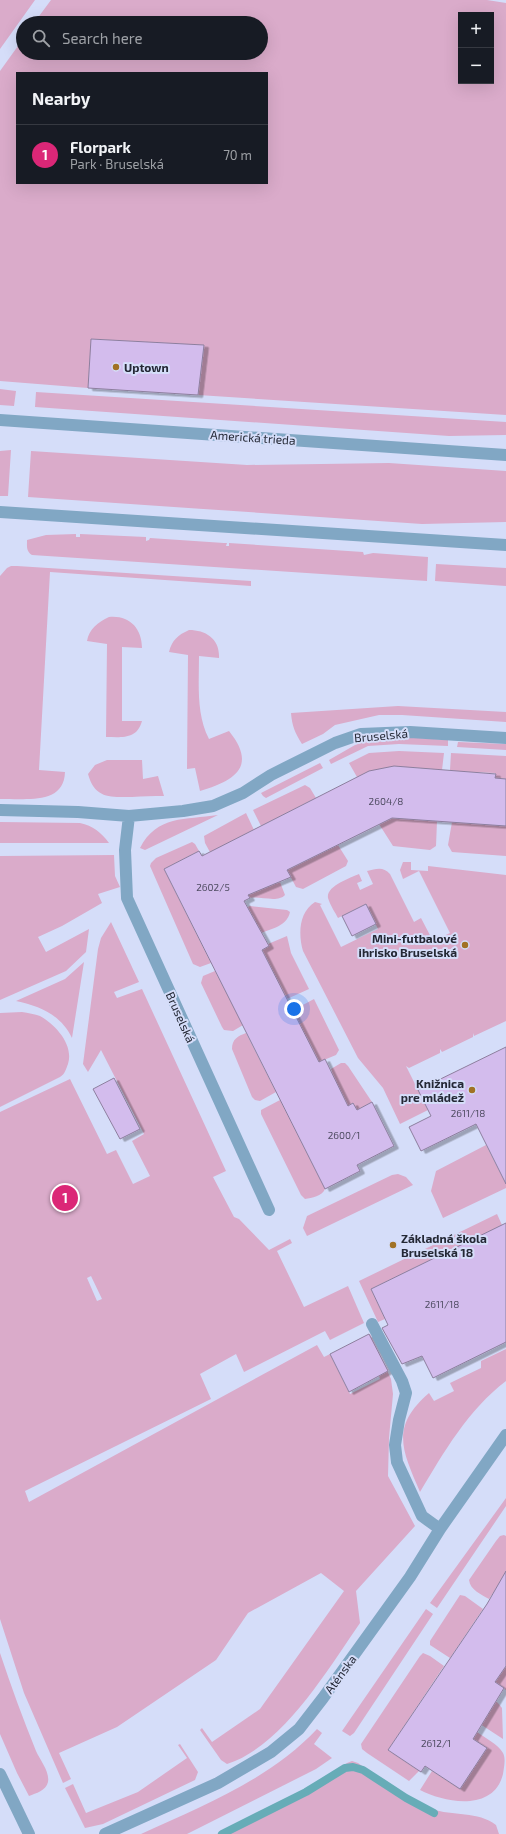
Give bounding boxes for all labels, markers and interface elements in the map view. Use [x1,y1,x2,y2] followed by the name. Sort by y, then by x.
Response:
[458,12,494,84] map controls
[458,12,494,48] button: +
[16,16,268,60] search box
[30,27,52,49] icon: search
[62,29,143,47] text: Search here
[458,48,494,84] button: −
[32,88,90,108] text: Nearby
[70,138,131,156] text: Florpark
[42,147,48,163] text: 1
[223,147,252,163] text: 70 m
[70,156,164,172] text: Park · Bruselská
[124,360,169,374] place label: Uptown
[111,362,121,372] marker: Uptown
[210,427,296,447] street label: Americká trieda
[353,726,409,744] street label: Bruselská
[369,795,403,807] house number: 2604/8
[196,881,230,893] house number: 2602/5
[359,931,457,959] place label: Mini-futbalové ihrisko Bruselská
[460,940,470,950] marker: Mini-futbalové ihrisko Bruselská
[164,989,198,1045] street label: Bruselská
[284,999,304,1019] your location
[401,1076,464,1104] place label: Knižnica pre mládež
[467,1085,477,1095] marker: Knižnica pre mládež
[451,1107,485,1119] house number: 2611/18
[328,1129,360,1141] house number: 2600/1
[52,1183,78,1213] pin: 1
[401,1231,487,1259] place label: Základná škola Bruselská 18
[388,1240,398,1250] marker: Základná škola Bruselská 18
[425,1298,459,1310] house number: 2611/18
[321,1652,359,1696] street label: Aténska
[421,1737,451,1749] house number: 2612/1

